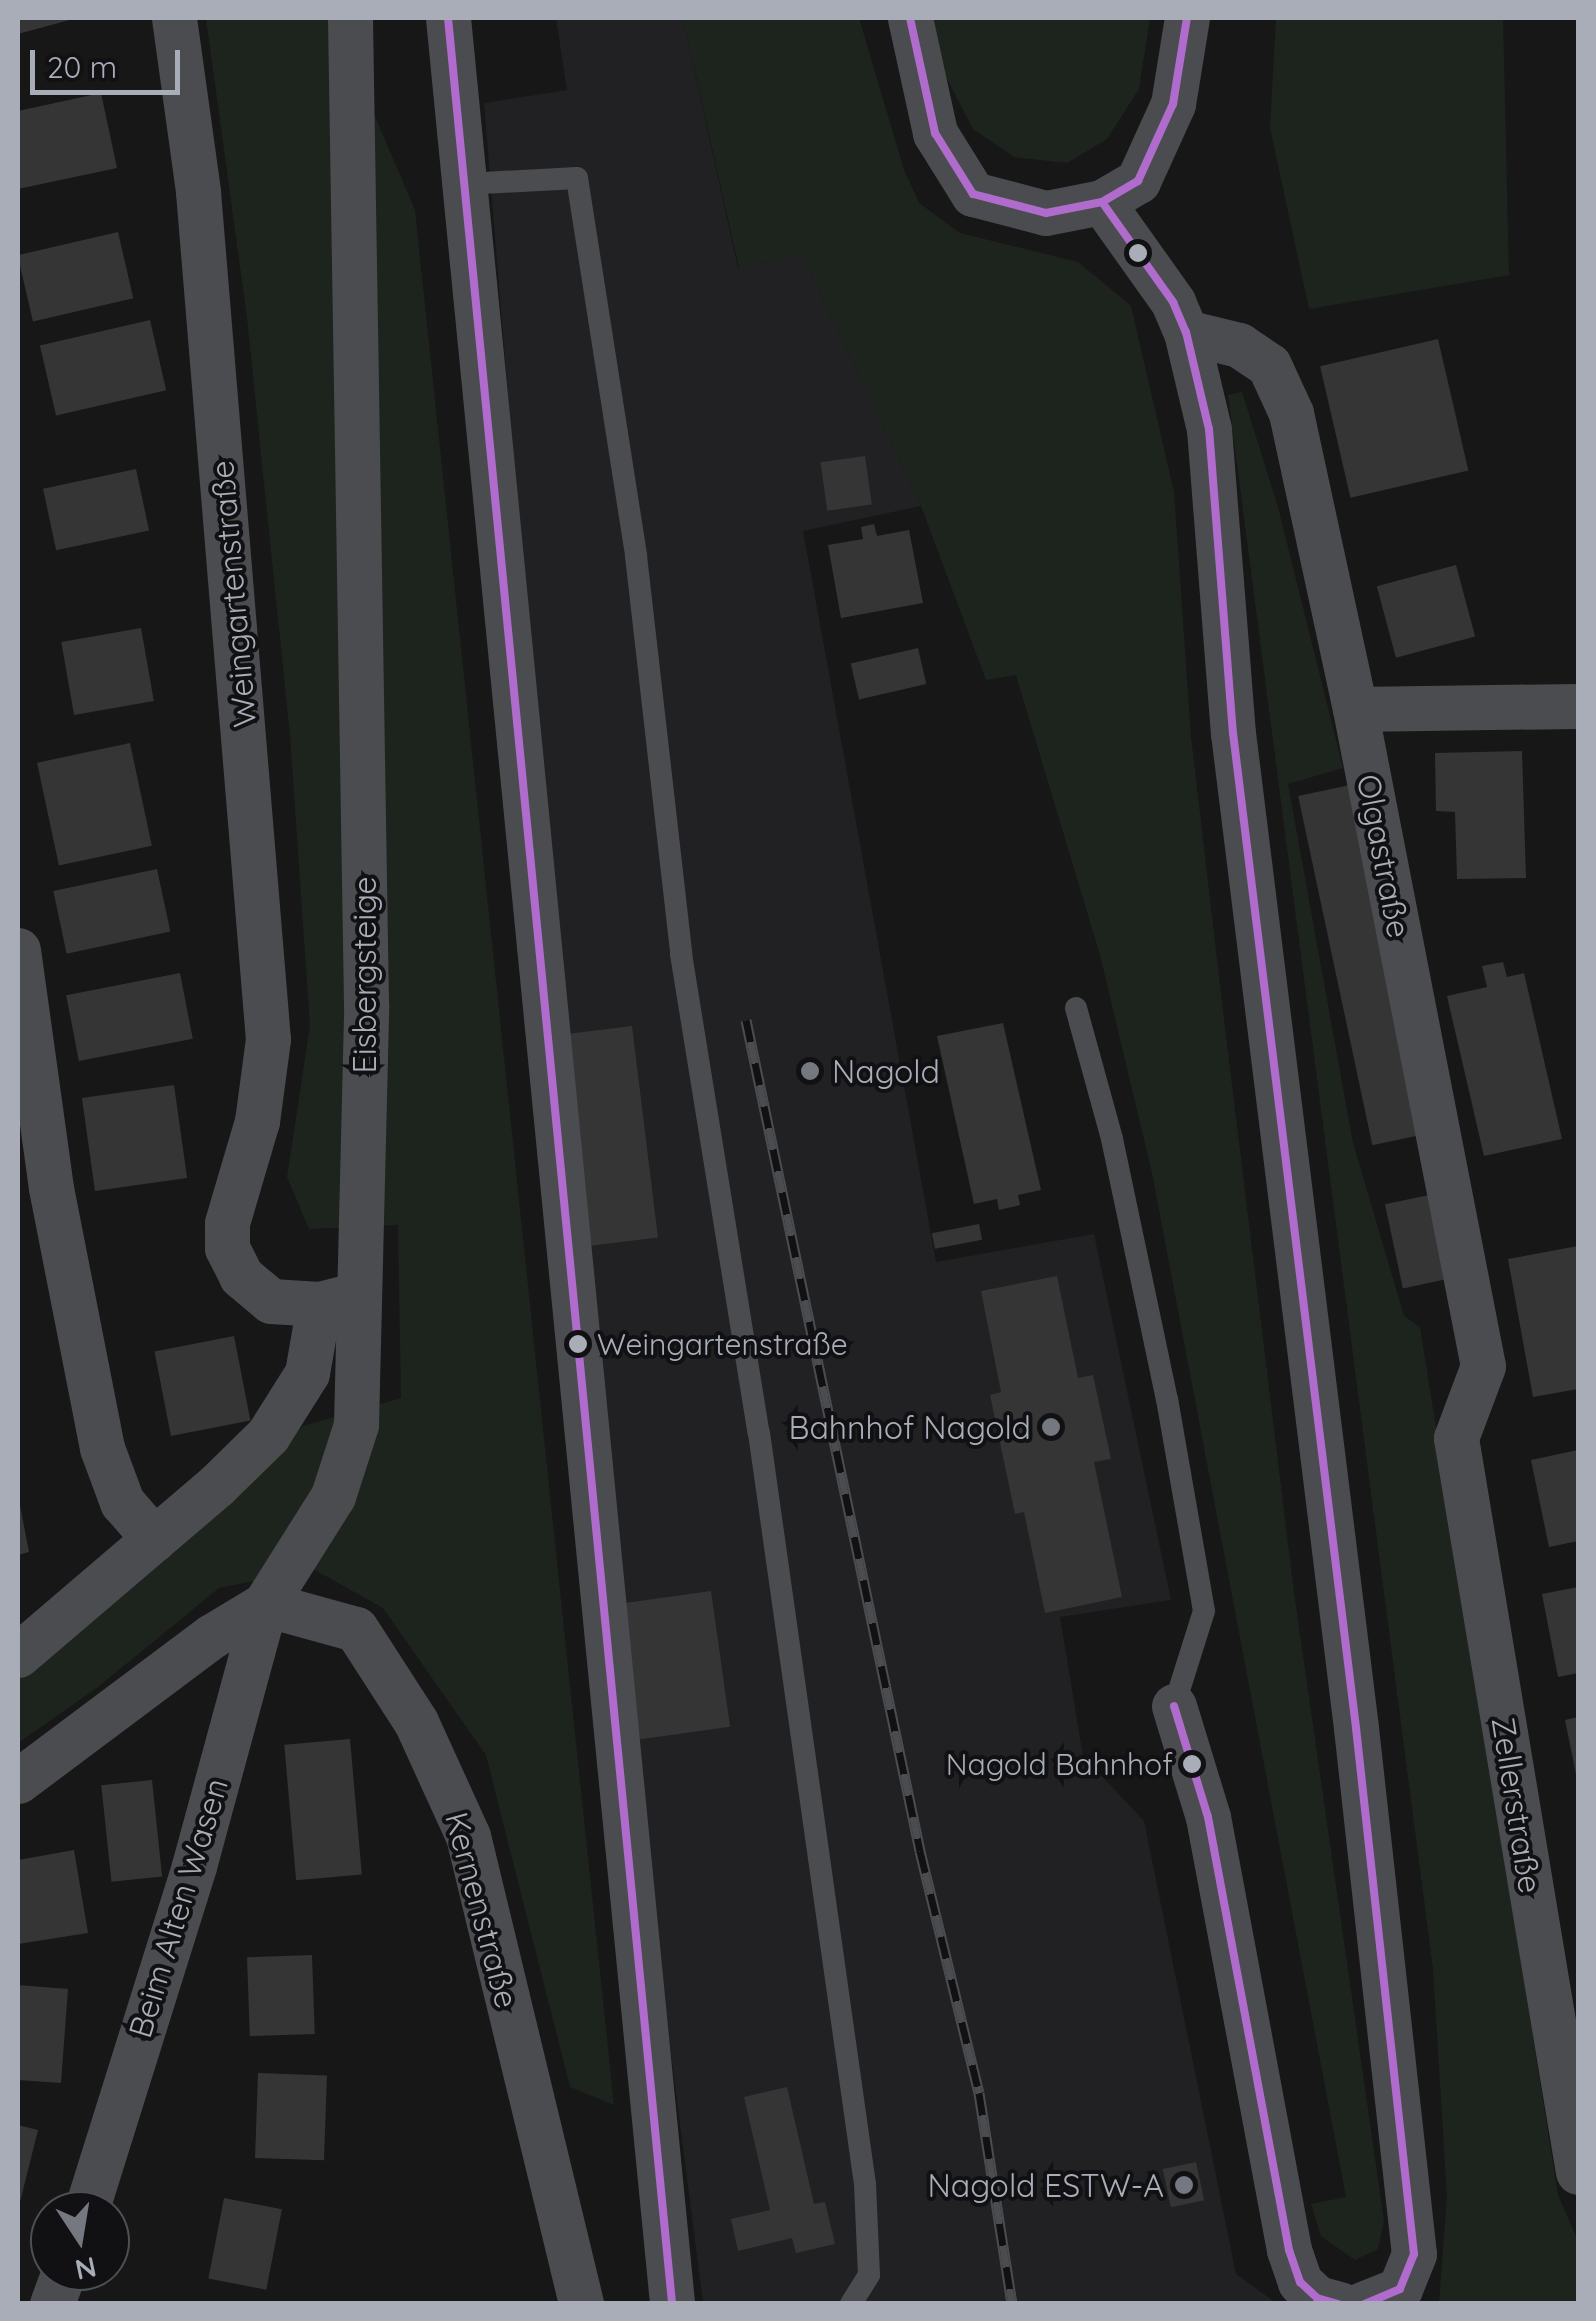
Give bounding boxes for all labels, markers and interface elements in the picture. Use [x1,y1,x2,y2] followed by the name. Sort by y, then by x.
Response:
[35,30,185,92] scale bar
[47,48,117,86] text: 20 m
[1128,243,1148,263] unlabelled marker
[202,459,264,729] street label: Weingartenstraße
[1349,771,1419,941] street label: Olgastraße
[345,876,383,1074] street label: Eisbergsteige
[832,1052,940,1090] place label: Nagold
[797,1058,823,1084] marker: Nagold
[597,1326,848,1362] place label: Weingartenstraße
[568,1334,588,1354] marker: Weingartenstraße
[789,1408,1031,1446] place label: Bahnhof Nagold
[1040,1416,1062,1438] marker: Bahnhof Nagold
[1484,1714,1550,1896] street label: Zellerstraße
[946,1746,1173,1782] place label: Nagold Bahnhof
[1182,1754,1202,1774] marker: Nagold Bahnhof
[120,1774,236,2042] street label: Beim Alten Wasen
[437,1808,527,2012] street label: Kernenstraße
[928,2166,1164,2204] place label: Nagold ESTW-A
[1173,2174,1195,2196] marker: Nagold ESTW-A
[30,2191,130,2291] north arrow
[72,2250,100,2288] text: N

